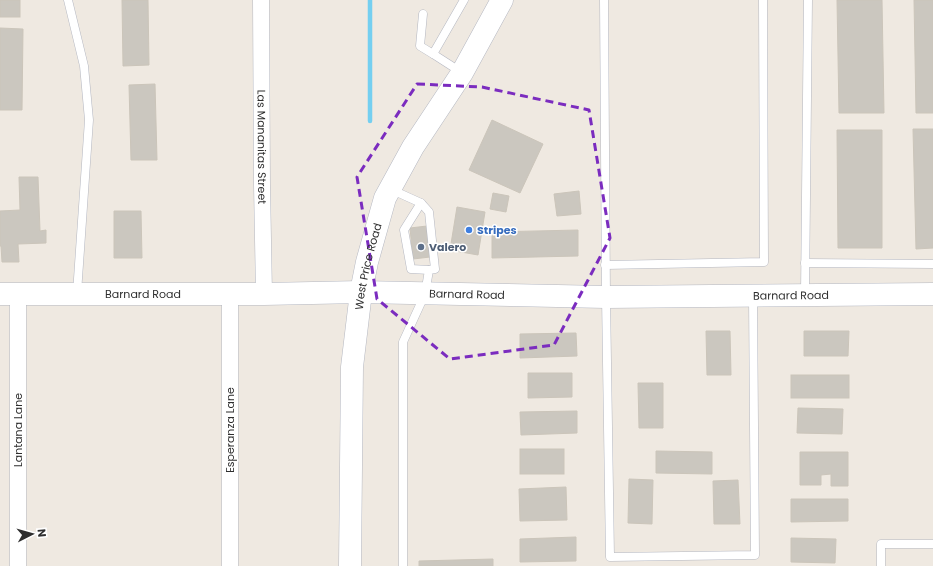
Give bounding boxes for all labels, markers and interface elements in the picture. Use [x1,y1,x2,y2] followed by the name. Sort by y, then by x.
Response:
[253,90,270,204] street label: Las Mananitas Street
[351,221,386,311] street label: West Price Road
[477,222,517,238] place label: Stripes
[464,225,474,235] marker: Stripes
[429,239,466,255] place label: Valero
[416,242,426,252] marker: Valero
[429,285,505,303] street label: Barnard Road
[105,286,181,302] street label: Barnard Road
[753,287,829,304] street label: Barnard Road
[222,387,238,473] street label: Esperanza Lane
[10,393,26,467] street label: Lantana Lane
[12,514,52,554] north arrow
[34,528,50,538] text: N

